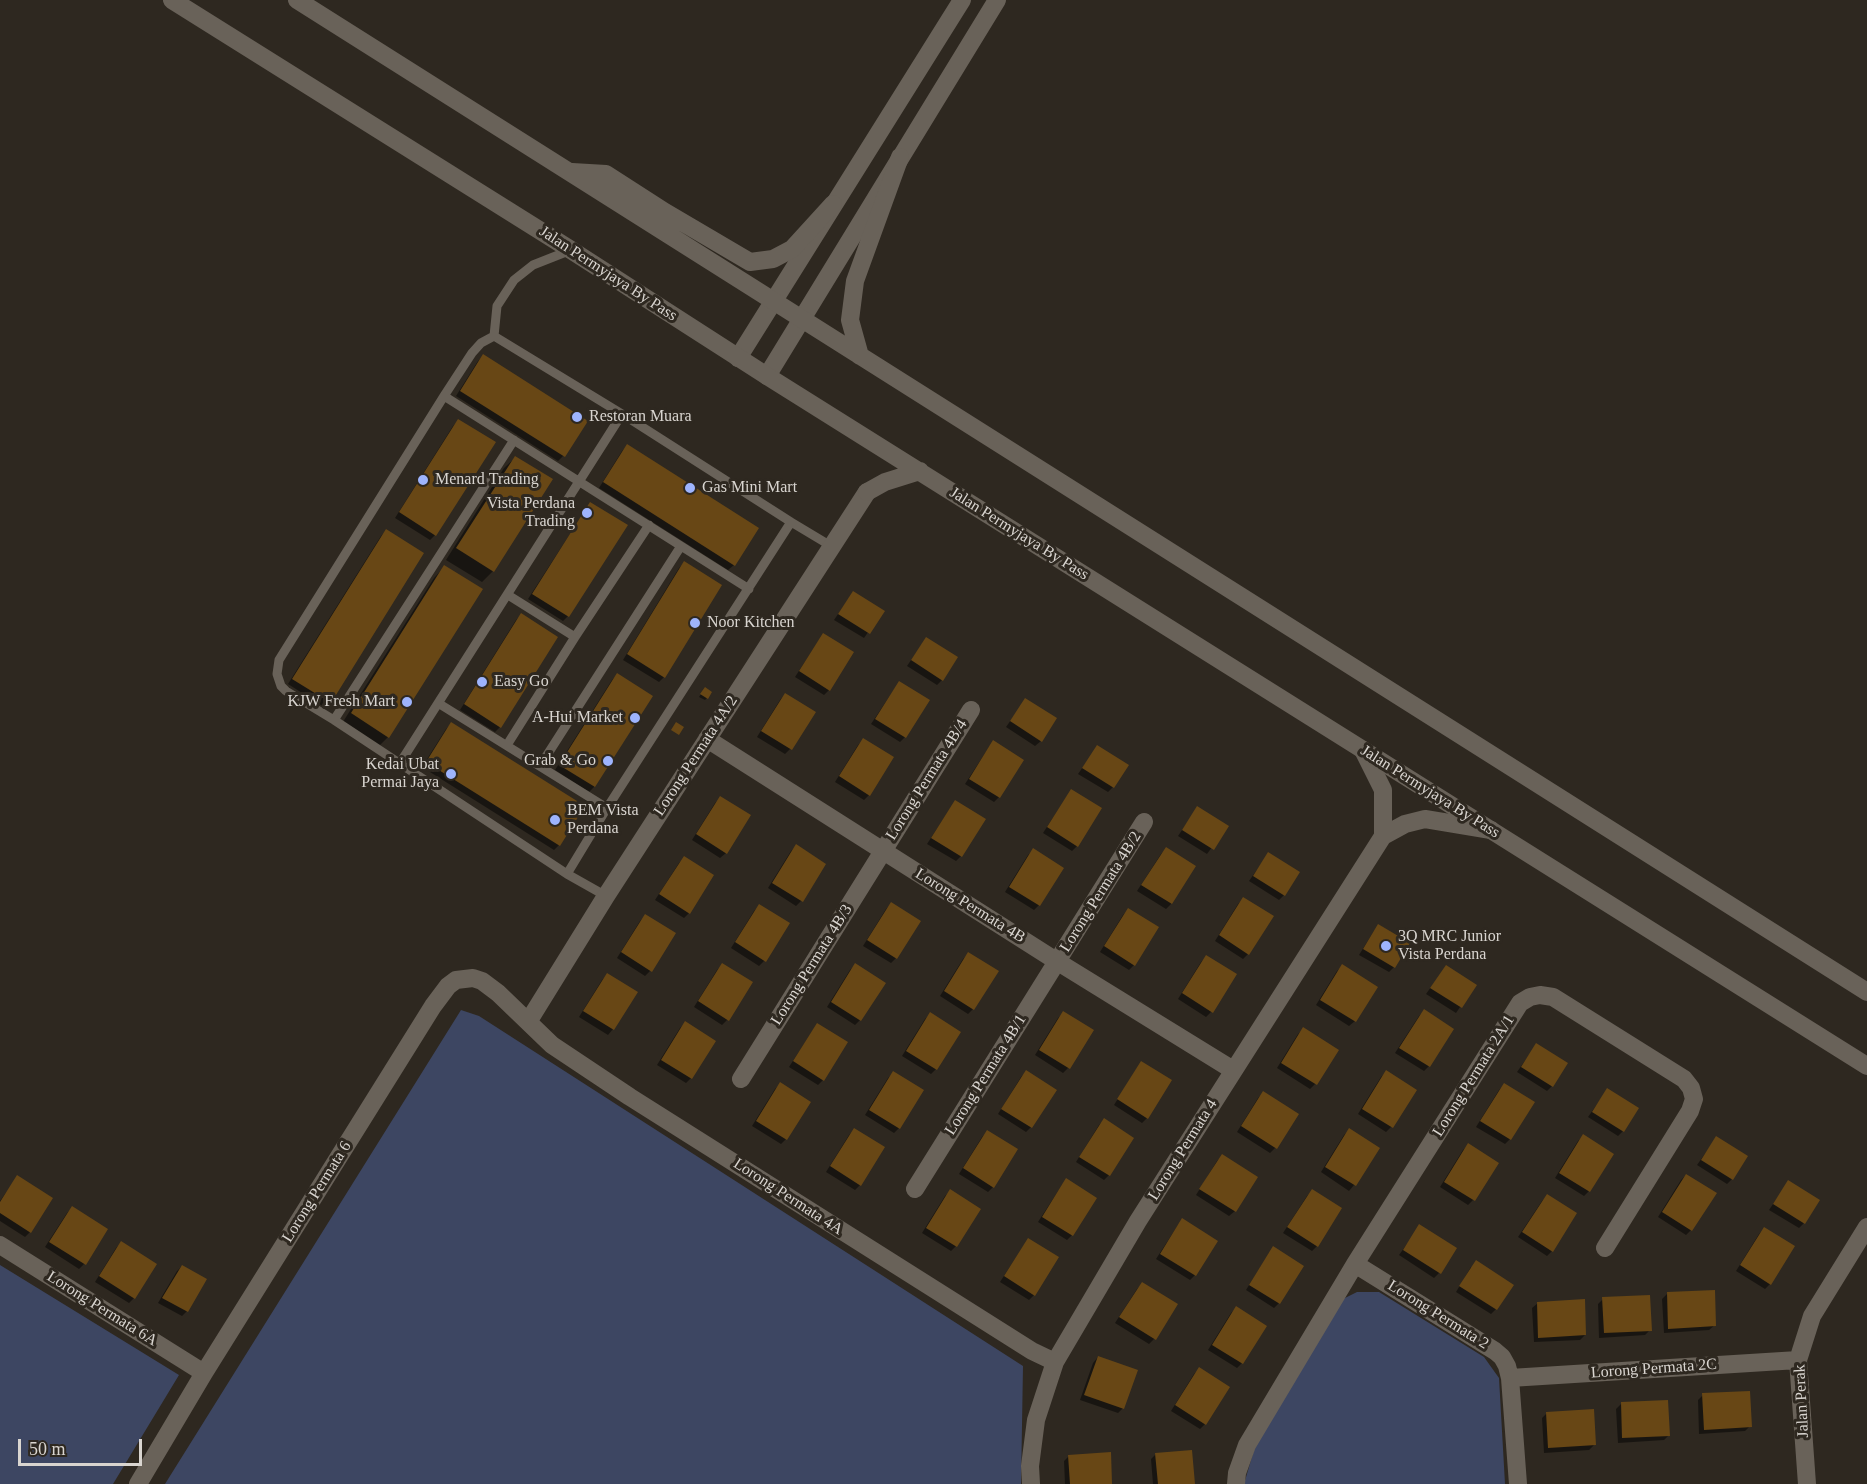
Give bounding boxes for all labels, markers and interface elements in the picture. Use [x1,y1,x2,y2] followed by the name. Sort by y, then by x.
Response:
[536,222,680,326] street label: Jalan Permyjaya By Pass
[589,407,692,427] place label: Restoran Muara
[570,410,584,424] marker: Restoran Muara
[435,470,539,490] place label: Menard Trading
[416,473,430,487] marker: Menard Trading
[702,478,797,498] place label: Gas Mini Mart
[683,481,697,495] marker: Gas Mini Mart
[946,483,1092,585] street label: Jalan Permyjaya By Pass
[487,494,575,532] place label: Vista Perdana Trading
[580,506,594,520] marker: Vista Perdana Trading
[707,613,795,633] place label: Noor Kitchen
[688,616,702,630] marker: Noor Kitchen
[494,672,549,692] place label: Easy Go
[475,675,489,689] marker: Easy Go
[287,692,395,712] place label: KJW Fresh Mart
[650,692,742,820] street label: Lorong Permata 4A/2
[400,695,414,709] marker: KJW Fresh Mart
[532,708,623,728] place label: A-Hui Market
[628,711,642,725] marker: A-Hui Market
[882,716,972,844] street label: Lorong Permata 4B/4
[1357,741,1503,843] street label: Jalan Permyjaya By Pass
[524,751,596,771] place label: Grab & Go
[601,754,615,768] marker: Grab & Go
[361,755,439,793] place label: Kedai Ubat Permai Jaya
[444,767,458,781] marker: Kedai Ubat Permai Jaya
[567,801,638,839] place label: BEM Vista Perdana
[548,813,562,827] marker: BEM Vista Perdana
[1056,828,1146,956] street label: Lorong Permata 4B/2
[911,864,1029,948] street label: Lorong Permata 4B
[767,901,857,1029] street label: Lorong Permata 4B/3
[1398,927,1501,965] place label: 3Q MRC Junior Vista Perdana
[1379,939,1393,953] marker: 3Q MRC Junior Vista Perdana
[941,1011,1031,1139] street label: Lorong Permata 4B/1
[1429,1012,1519,1140] street label: Lorong Permata 2A/1
[1144,1096,1222,1204] street label: Lorong Permata 4
[278,1138,356,1246] street label: Lorong Permata 6
[729,1154,847,1240] street label: Lorong Permata 4A
[43,1267,161,1351] street label: Lorong Permata 6A
[1384,1276,1492,1354] street label: Lorong Permata 2
[1590,1355,1718,1383] street label: Lorong Permata 2C
[1790,1364,1814,1438] street label: Jalan Perak
[21,1427,146,1465] scale bar
[29,1439,66,1459] text: 50 m

